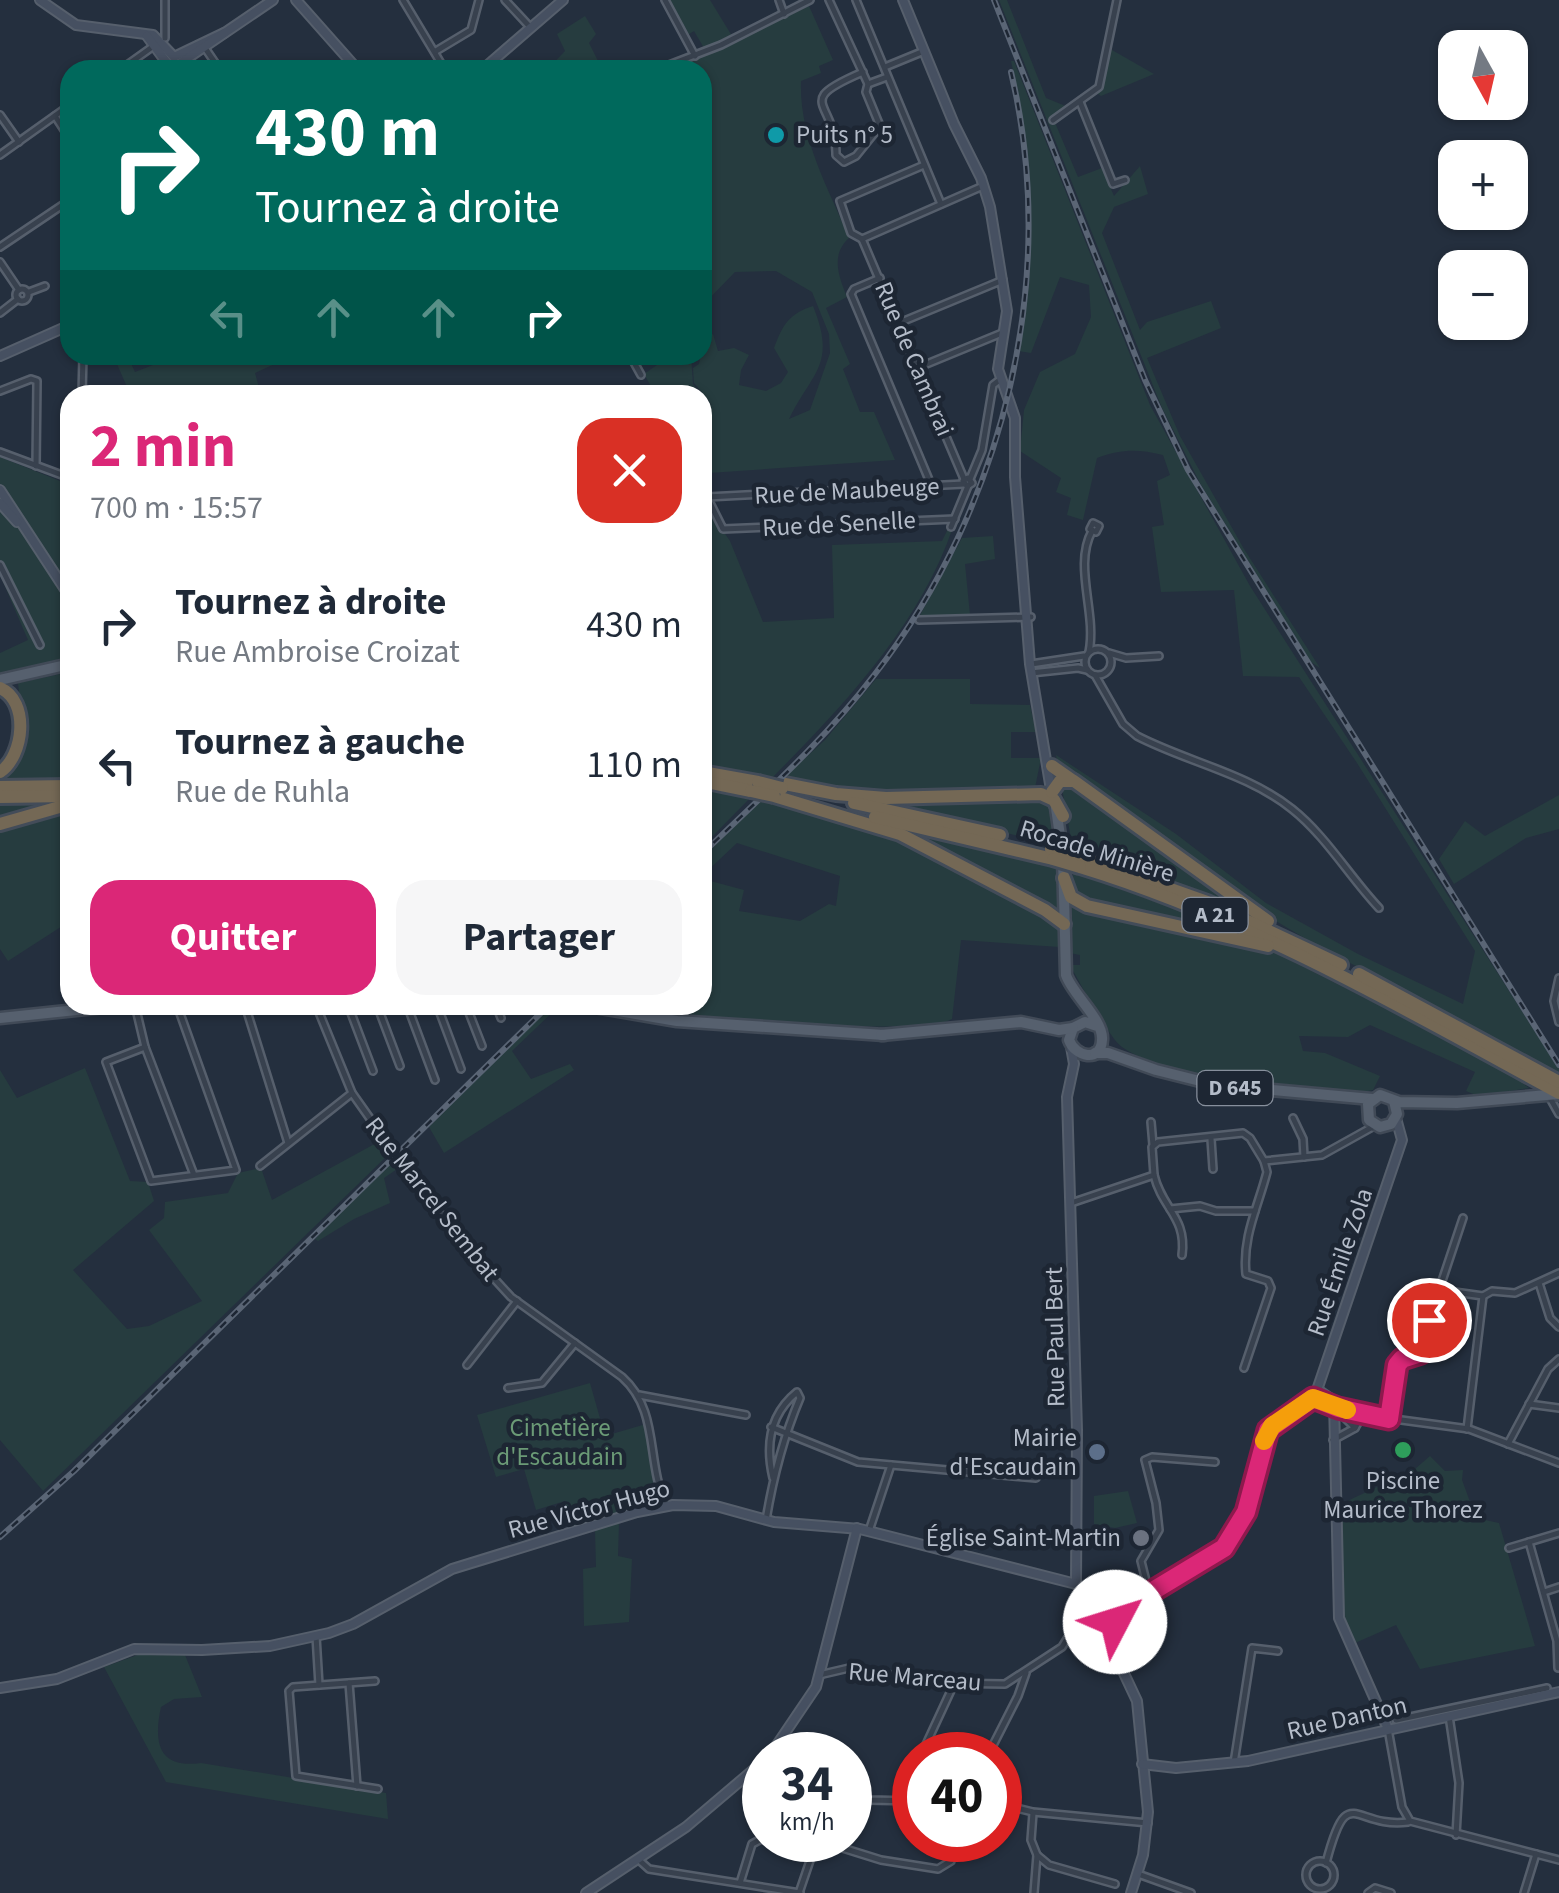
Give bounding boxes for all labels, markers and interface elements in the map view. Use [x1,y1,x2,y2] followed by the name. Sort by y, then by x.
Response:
[1438,30,1528,120] north arrow
[1438,30,1528,340] map controls
[255,83,440,183] text: 430 m
[90,100,220,230] icon: right
[796,117,893,153] place label: Puits n° 5
[765,124,787,146] marker: Puits n° 5
[1438,140,1528,230] button: +
[255,176,560,240] text: Tournez à droite
[1438,250,1528,340] button: −
[865,276,963,442] street label: Rue de Cambrai
[201,290,256,345] icon: left
[306,290,361,345] icon: ahead
[411,290,466,345] icon: ahead
[516,290,571,345] icon: right
[90,405,236,490] text: 2 min
[577,418,682,523] button: close
[754,468,940,514] street label: Rue de Maubeuge
[90,485,263,531] text: 700 m · 15:57
[761,502,917,546] street label: Rue de Senelle
[175,575,447,629] text: Tournez à droite
[90,598,145,653] icon: right
[586,598,682,652] text: 430 m
[175,629,460,675] text: Rue Ambroise Croizat
[175,715,465,769] text: Tournez à gauche
[90,738,145,793] icon: left
[586,738,682,792] text: 110 m
[175,769,350,815] text: Rue de Ruhla
[1015,810,1179,892] street label: Rocade Minière
[90,880,376,995] button: Quitter
[396,880,682,995] button: Partager
[1182,898,1248,932] road number: A 21
[1198,1071,1272,1105] road number: D 645
[356,1109,508,1289] street label: Rue Marcel Sembat
[1298,1183,1382,1341] street label: Rue Émile Zola
[1036,1266,1074,1407] street label: Rue Paul Bert
[1387,1278,1472,1363] pin
[1402,1293,1457,1348] icon: arrive
[496,1410,624,1475] park label: Cimetière d'Escaudain
[950,1420,1077,1485] place label: Mairie d'Escaudain
[1392,1439,1414,1461] marker: Piscine Maurice Thorez
[1086,1441,1108,1463] marker: Mairie d'Escaudain
[1323,1463,1483,1528] place label: Piscine Maurice Thorez
[504,1470,674,1548] street label: Rue Victor Hugo
[926,1520,1121,1556] place label: Église Saint-Martin
[1130,1527,1152,1549] marker: Église Saint-Martin
[1063,1570,1167,1674] position arrow
[847,1653,983,1701] street label: Rue Marceau
[1283,1687,1411,1749] street label: Rue Danton
[892,1732,1022,1862] speed limit sign: 40
[781,1749,833,1820] text: 34
[779,1804,835,1840] text: km/h

